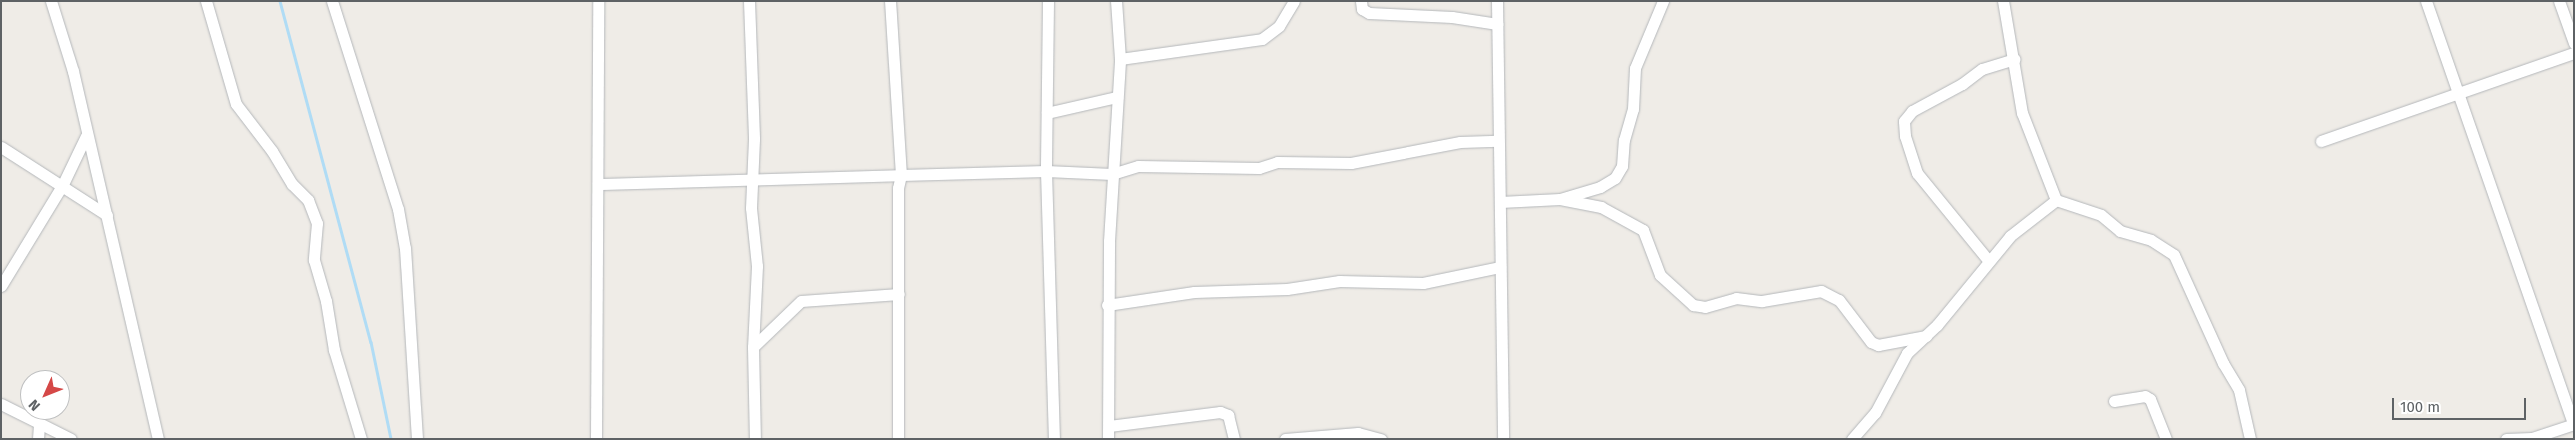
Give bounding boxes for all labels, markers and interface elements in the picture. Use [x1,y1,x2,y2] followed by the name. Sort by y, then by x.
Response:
[20,370,70,420] north arrow
[2395,388,2529,420] scale bar
[25,396,44,414] text: N
[2400,398,2440,416] text: 100 m

